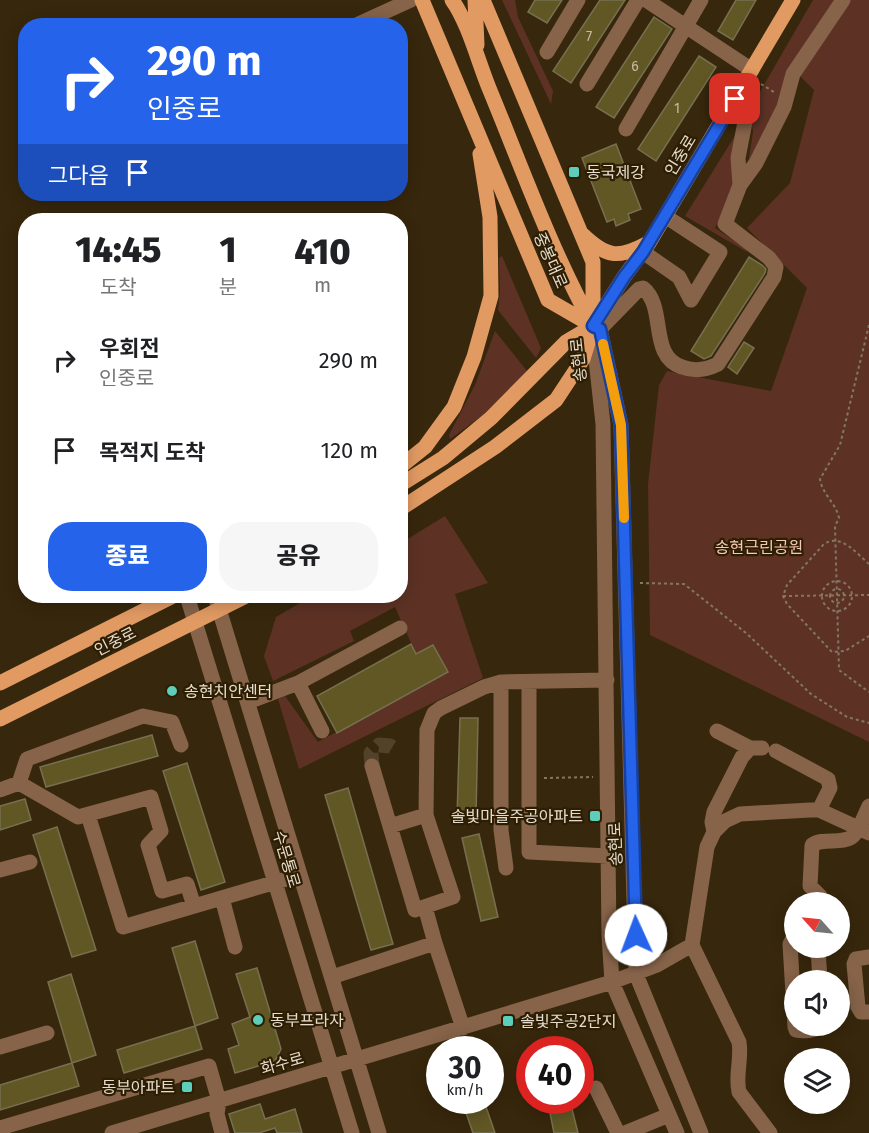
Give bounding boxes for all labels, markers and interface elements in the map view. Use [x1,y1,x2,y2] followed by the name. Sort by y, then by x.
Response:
[586,28,592,45] house number: 7
[147,36,262,86] text: 290 m
[48,42,126,120] icon: right
[631,58,639,75] house number: 6
[709,73,760,124] pin
[718,82,751,115] icon: arrive
[147,93,222,125] text: 인중로
[674,100,680,117] house number: 1
[661,131,700,179] street label: 인중로
[121,156,154,189] icon: arrive
[48,162,109,189] text: 그다음
[586,163,645,182] place label: 동국제강
[567,165,581,179] marker: 동국제강
[75,228,161,272] text: 14:45
[219,228,236,272] text: 1
[530,229,571,291] street label: 중봉대로
[294,230,351,274] text: 410
[314,273,331,297] text: m
[100,275,137,299] text: 도착
[219,275,237,299] text: 분
[99,335,160,362] text: 우회전
[567,337,590,383] street label: 송현로
[48,344,81,377] icon: right
[319,347,378,374] text: 290 m
[99,366,154,390] text: 인중로
[48,434,81,467] icon: arrive
[321,437,378,464] text: 120 m
[99,439,205,466] text: 목적지 도착
[48,522,207,591] button: 종료
[219,522,378,591] button: 공유
[715,538,803,557] park label: 송현근린공원
[91,623,139,660] street label: 인중로
[184,682,272,701] place label: 송현치안센터
[165,684,179,698] marker: 송현치안센터
[451,807,583,826] place label: 솔빛마을주공아파트
[588,809,602,823] marker: 솔빛마을주공아파트
[605,821,626,866] street label: 송현로
[269,828,304,890] street label: 수문통로
[784,892,850,958] north arrow
[784,892,850,1114] map controls
[604,903,668,967] position arrow
[784,970,850,1036] button: sound
[270,1011,344,1030] place label: 동부프라자
[520,1012,616,1031] place label: 솔빛주공2단지
[251,1013,265,1027] marker: 동부프라자
[501,1014,515,1028] marker: 솔빛주공2단지
[516,1036,594,1114] speed limit sign: 40
[258,1048,306,1079] street label: 화수로
[784,1048,850,1114] button: layers
[448,1050,482,1086] text: 30
[101,1078,175,1097] place label: 동부아파트
[180,1080,194,1094] marker: 동부아파트
[446,1081,484,1099] text: km/h

